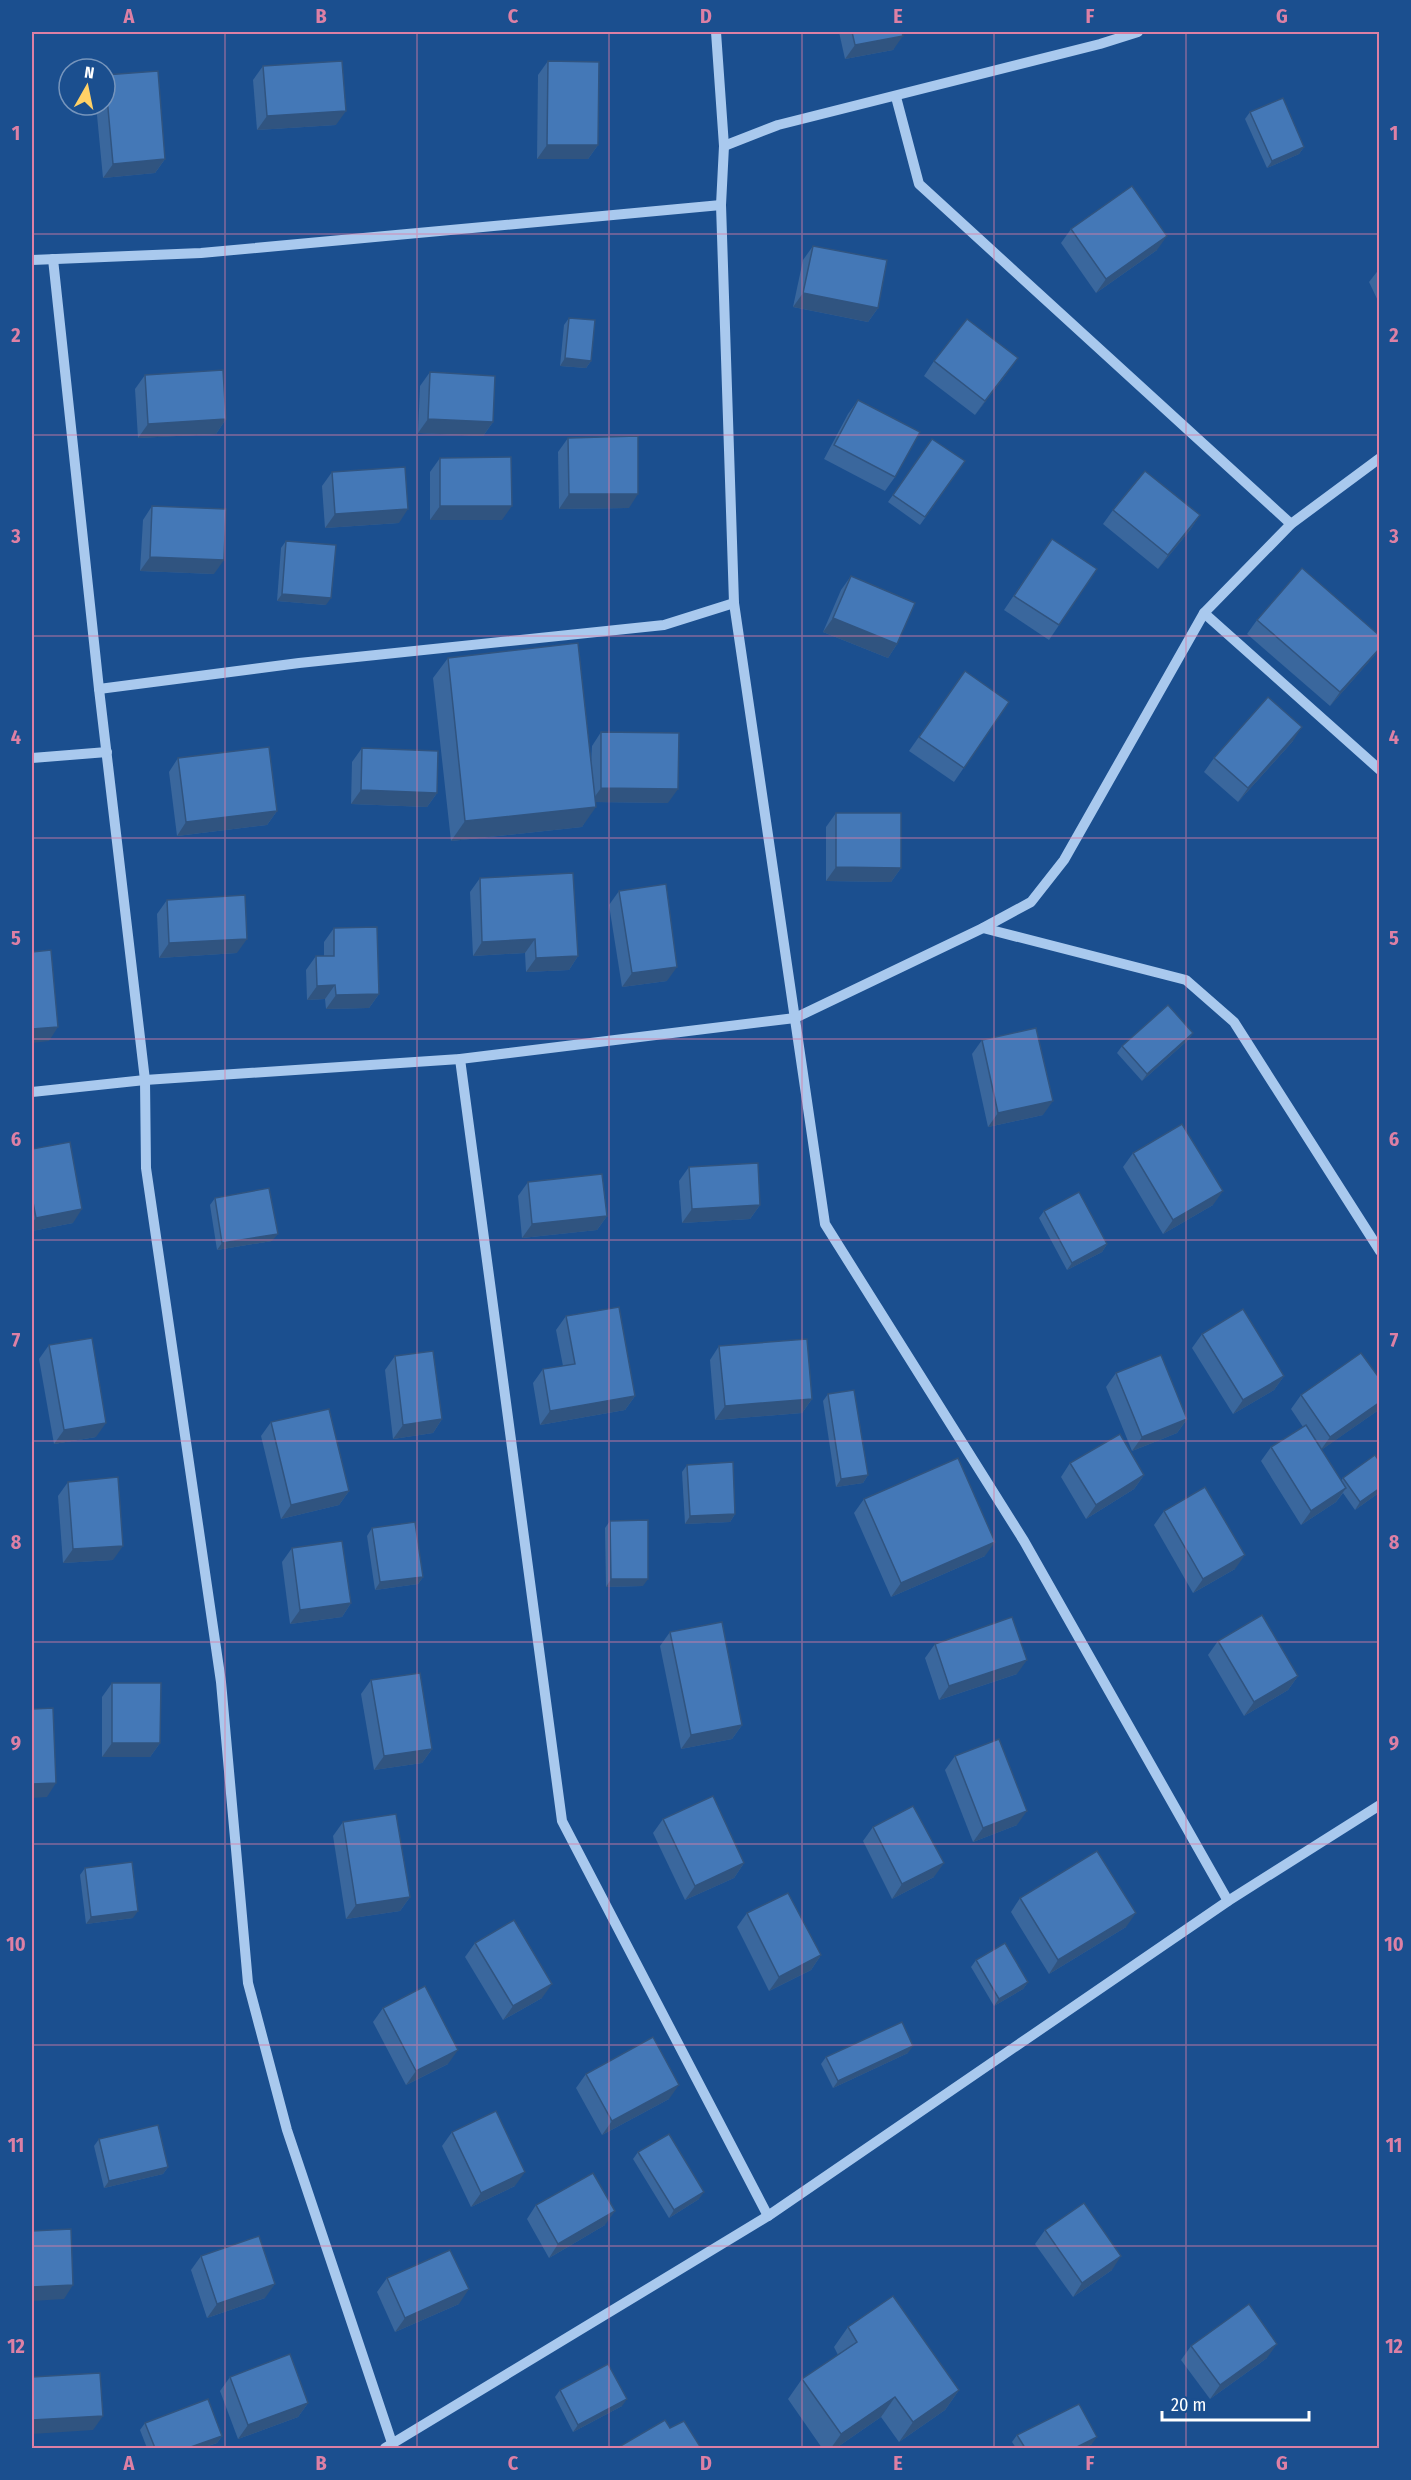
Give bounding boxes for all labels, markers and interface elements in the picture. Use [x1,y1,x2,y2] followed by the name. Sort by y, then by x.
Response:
[123,4,136,28] text: A
[315,4,327,28] text: B
[508,4,519,28] text: C
[700,4,712,28] text: D
[893,4,903,28] text: E
[1086,4,1095,28] text: F
[1276,4,1288,28] text: G
[57,57,117,117] north arrow
[83,63,95,83] text: N
[12,121,20,145] text: 1
[1390,121,1398,145] text: 1
[10,323,21,347] text: 2
[1388,323,1399,347] text: 2
[10,524,21,548] text: 3
[1388,524,1399,548] text: 3
[11,725,21,749] text: 4
[1389,725,1399,749] text: 4
[11,926,21,950] text: 5
[1389,926,1399,950] text: 5
[11,1127,21,1151] text: 6
[1389,1127,1399,1151] text: 6
[12,1328,21,1352] text: 7
[1390,1328,1399,1352] text: 7
[11,1530,22,1554] text: 8
[1389,1530,1400,1554] text: 8
[11,1731,21,1755] text: 9
[1389,1731,1399,1755] text: 9
[6,1932,26,1956] text: 10
[1384,1932,1404,1956] text: 10
[8,2133,24,2157] text: 11
[1386,2133,1402,2157] text: 11
[7,2334,25,2358] text: 12
[1385,2334,1403,2358] text: 12
[1162,2384,1309,2422] scale bar
[1171,2394,1206,2416] text: 20 m
[123,2451,136,2475] text: A
[315,2451,327,2475] text: B
[508,2451,519,2475] text: C
[700,2451,712,2475] text: D
[893,2451,903,2475] text: E
[1086,2451,1095,2475] text: F
[1276,2451,1288,2475] text: G

